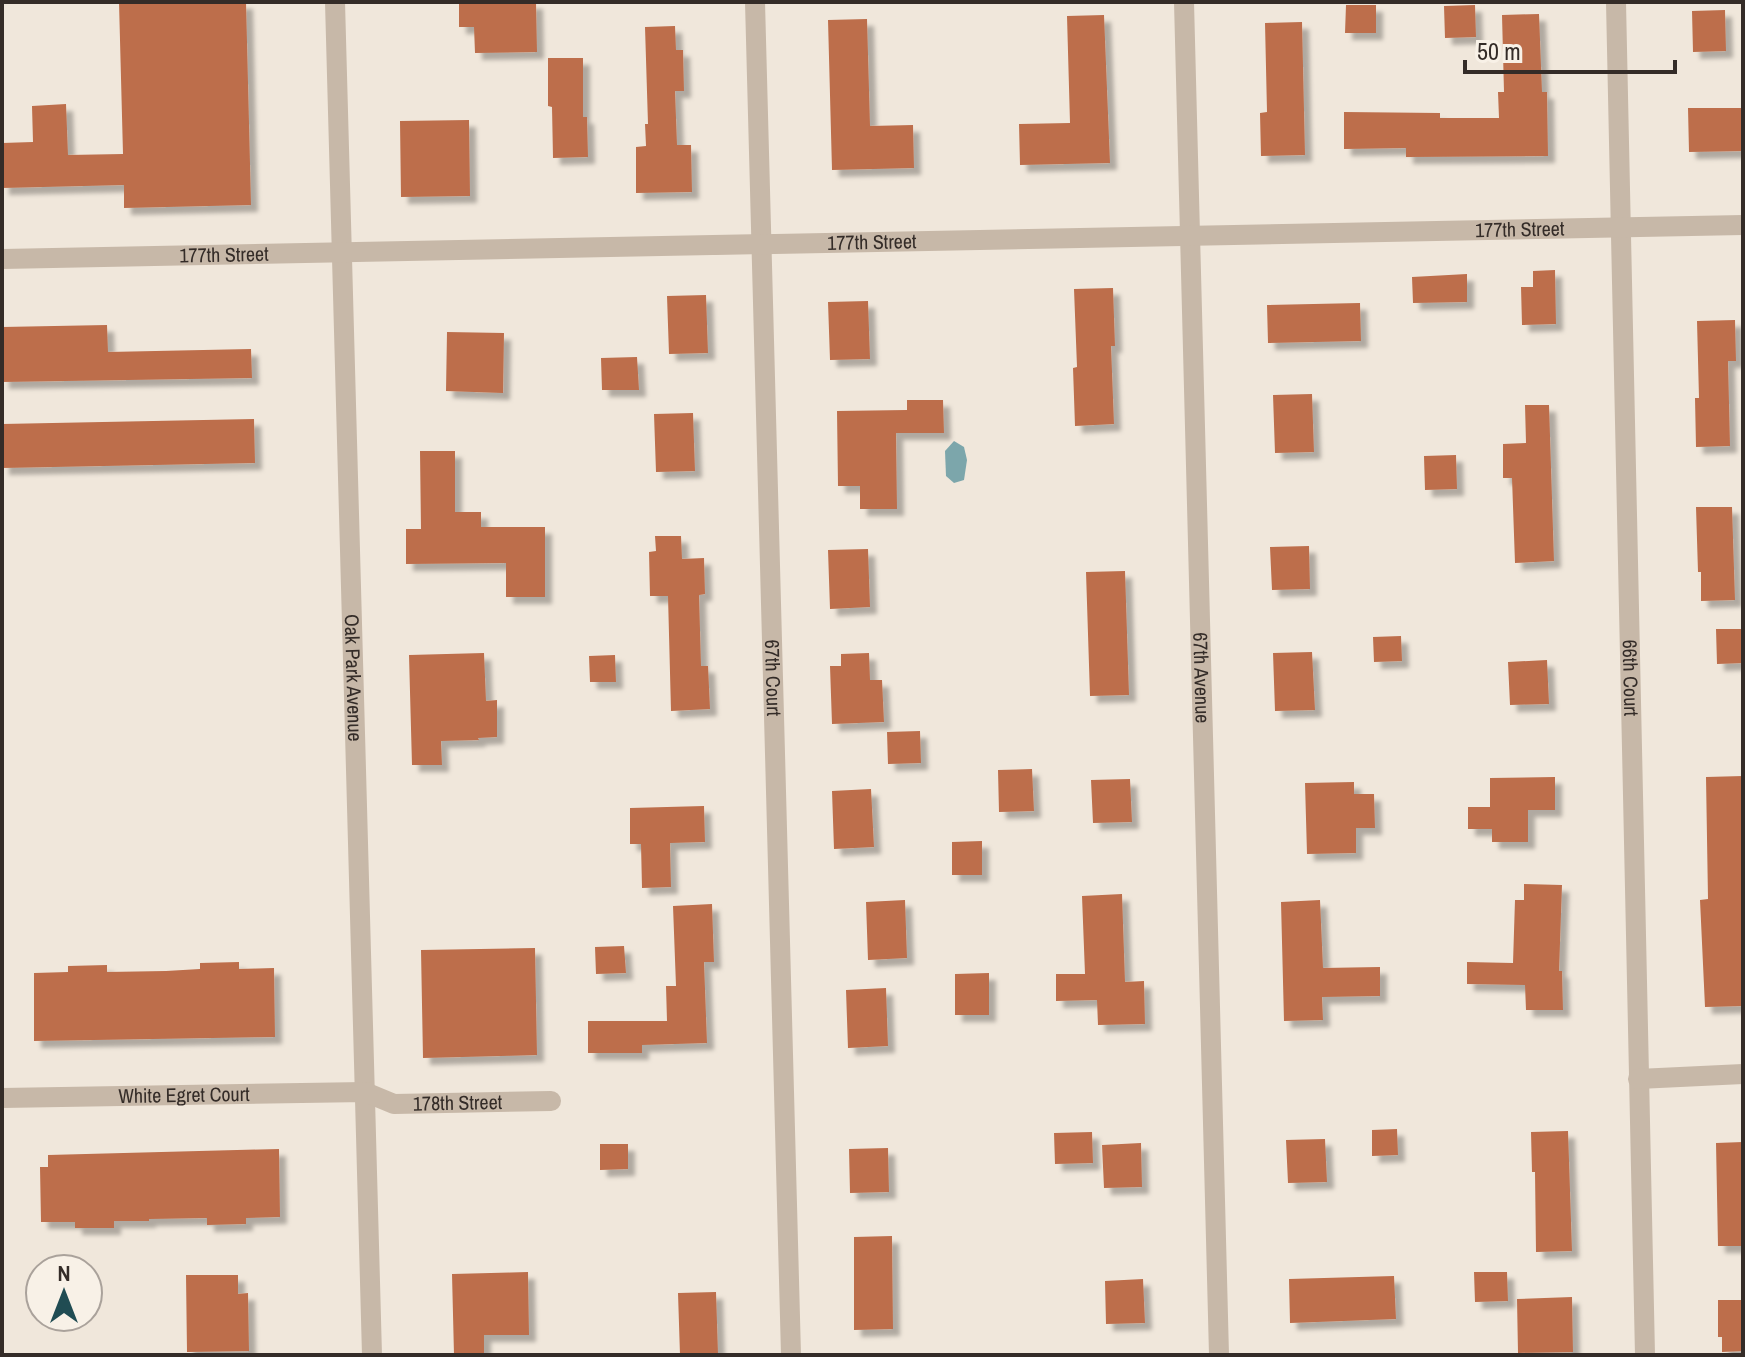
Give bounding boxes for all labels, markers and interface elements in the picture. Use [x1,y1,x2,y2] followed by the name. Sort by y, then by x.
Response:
[1465,24,1675,74] scale bar
[1477,35,1521,67] text: 50 m
[1475,214,1565,243] street label: 177th Street
[827,227,917,256] street label: 177th Street
[179,240,269,269] street label: 177th Street
[339,614,369,742] street label: Oak Park Avenue
[1187,632,1217,724] street label: 67th Avenue
[759,639,788,717] street label: 67th Court
[1617,639,1645,717] street label: 66th Court
[118,1080,250,1109] street label: White Egret Court
[413,1088,503,1117] street label: 178th Street
[24,1253,104,1333] north arrow
[57,1258,71,1288] text: N

